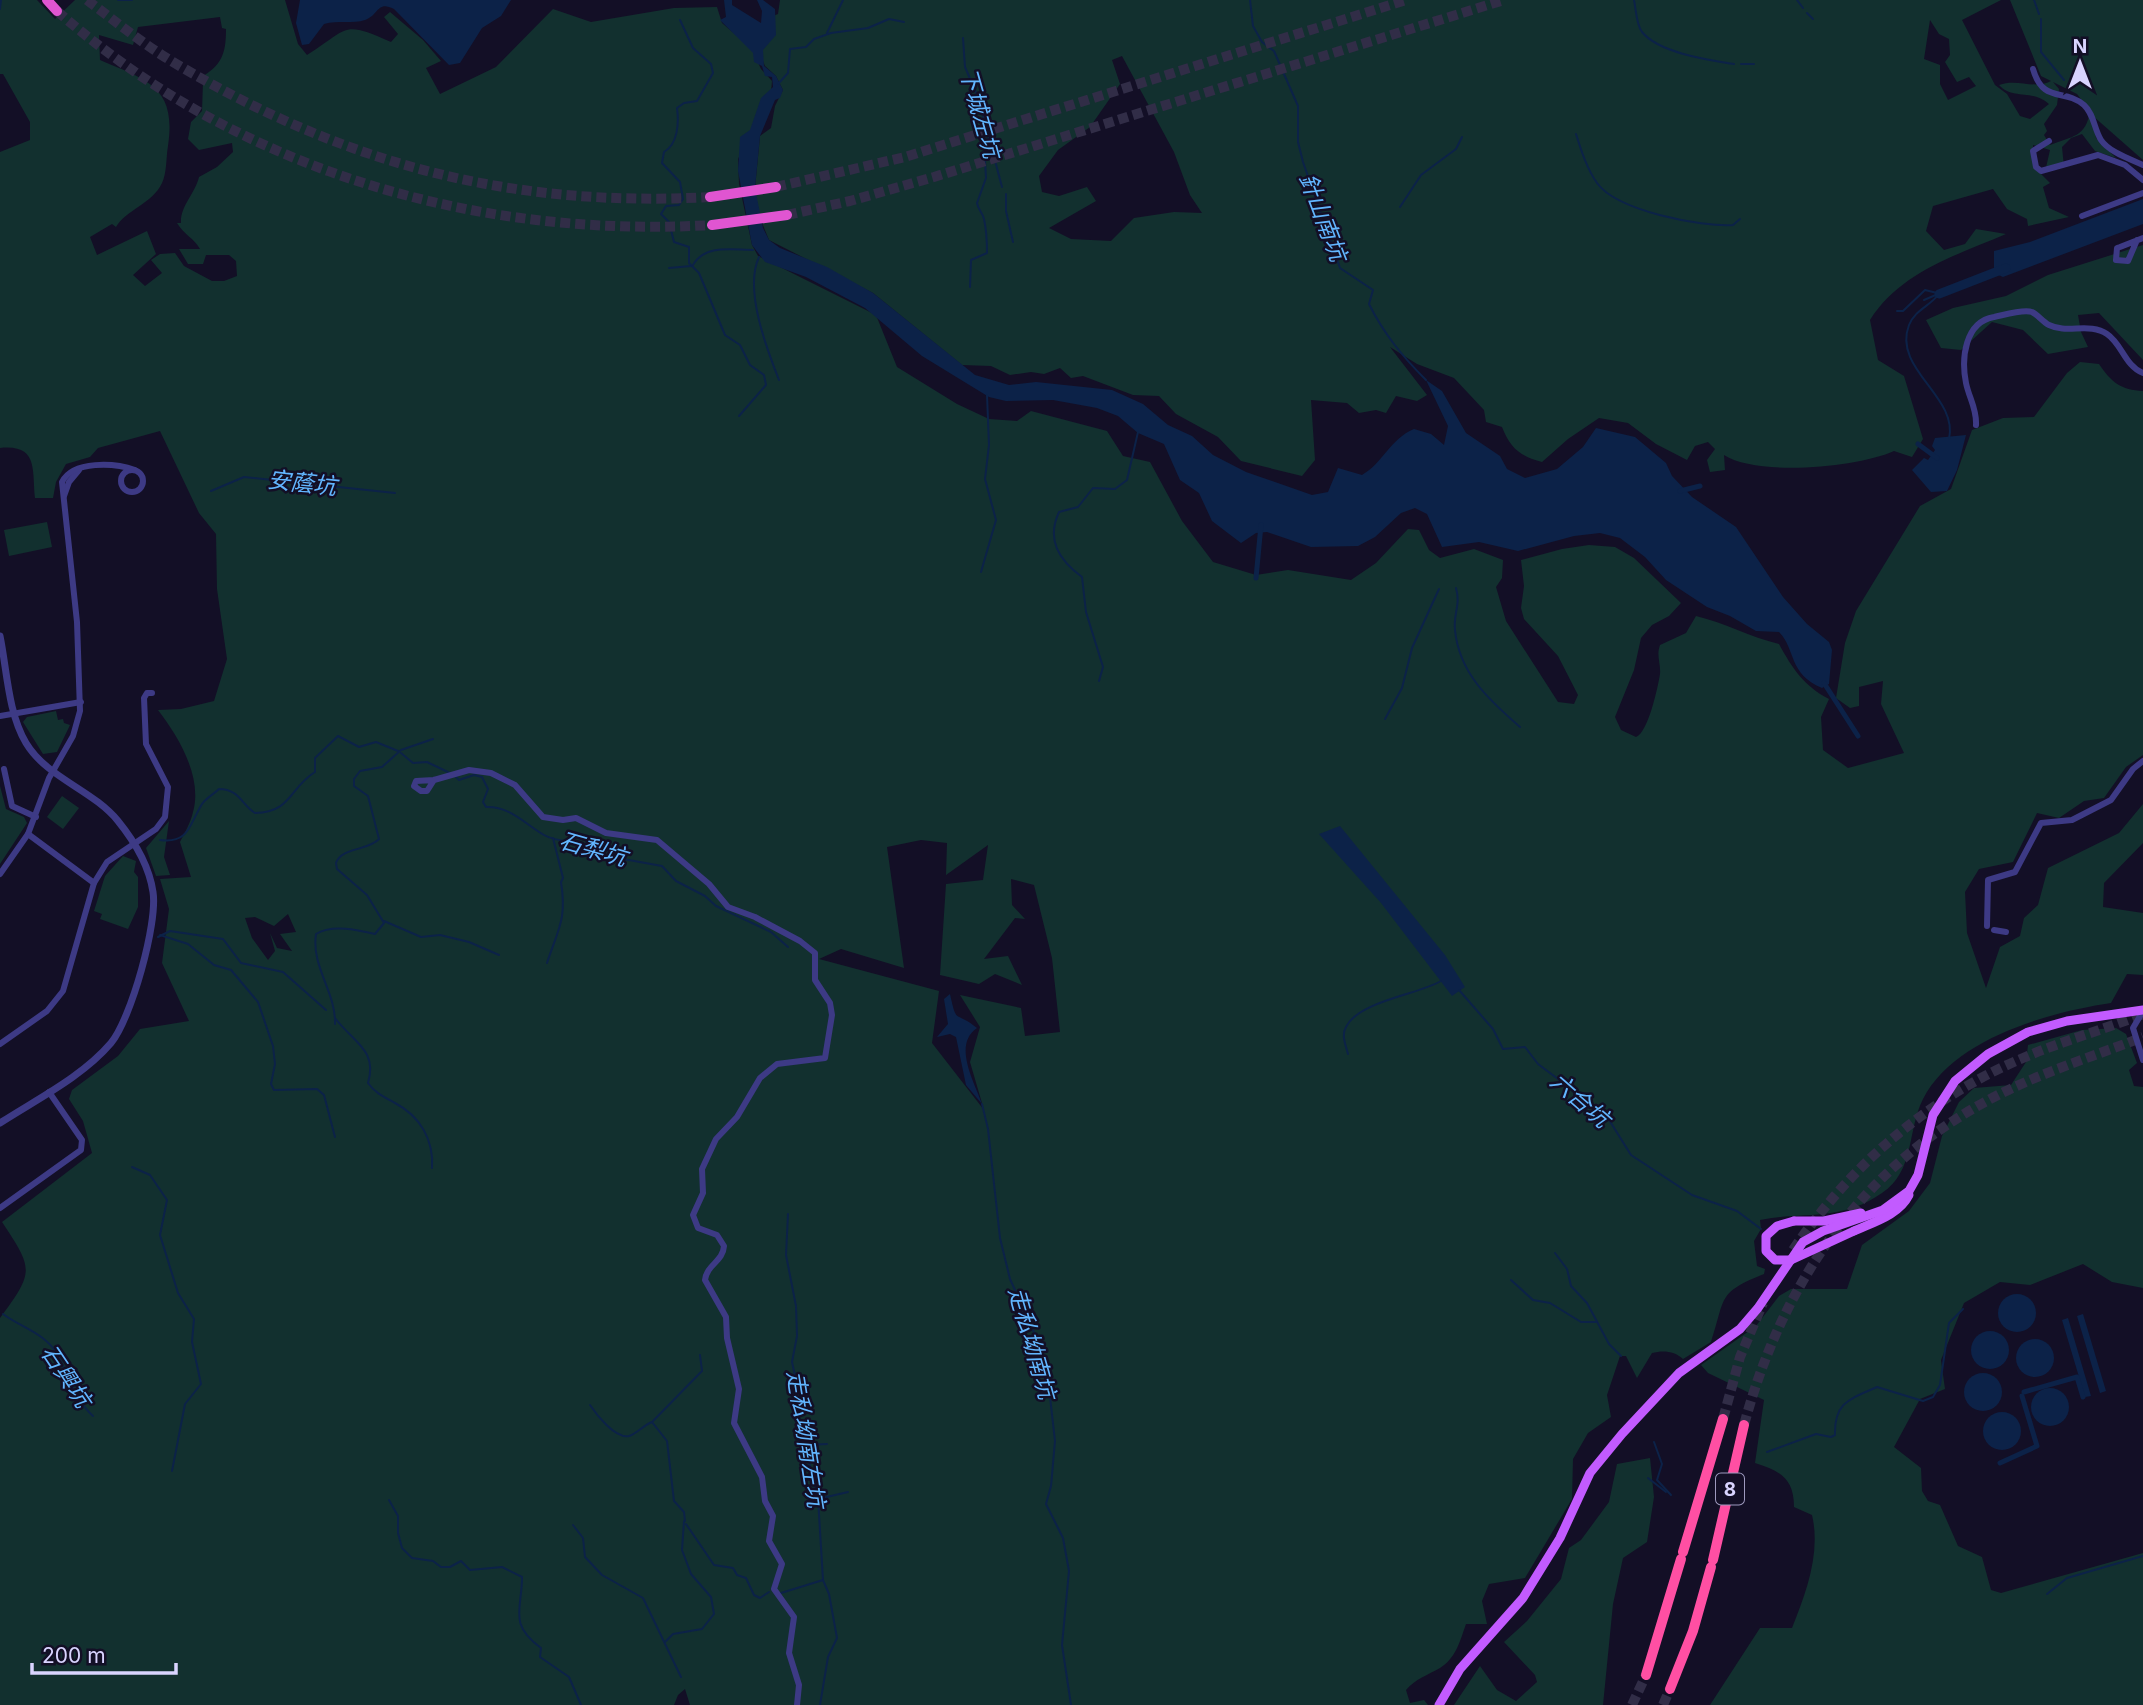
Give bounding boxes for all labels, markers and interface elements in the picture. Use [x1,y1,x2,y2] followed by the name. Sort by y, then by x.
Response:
[2045,28,2115,98] north arrow
[2073,35,2087,58] text: N
[954,65,1007,164] water label: 下城左坑
[1293,169,1354,268] water label: 針山南坑
[266,465,341,501] water label: 安蔭坑
[556,826,633,873] water label: 石梨坑
[1545,1067,1617,1135] water label: 六合坑
[1003,1284,1062,1405] water label: 走私坳南坑
[35,1340,99,1415] water label: 石興坑
[781,1369,831,1512] water label: 走私坳南左坑
[1716,1474,1744,1504] road number: 8
[32,1632,175,1676] scale bar
[42,1643,106,1668] text: 200 m

